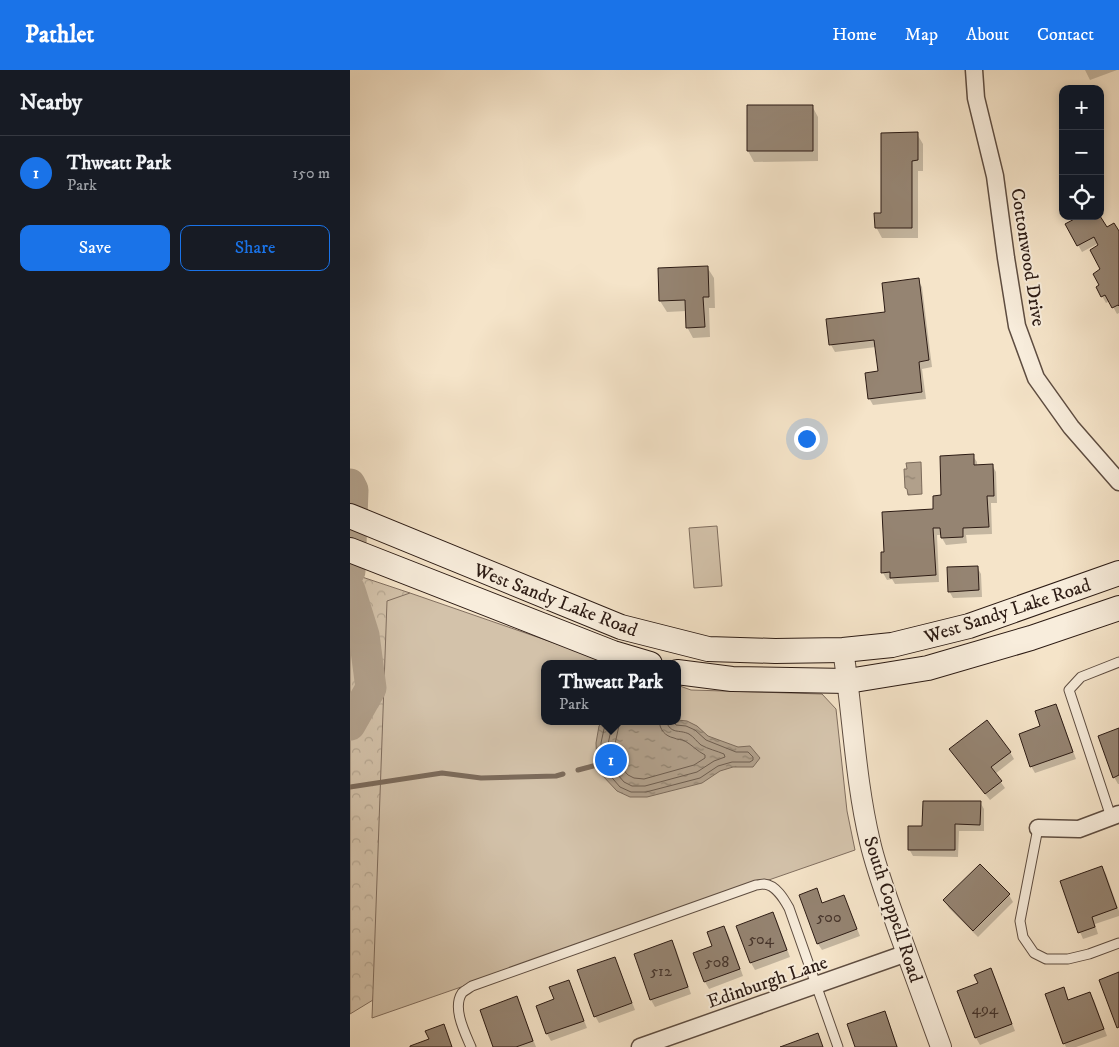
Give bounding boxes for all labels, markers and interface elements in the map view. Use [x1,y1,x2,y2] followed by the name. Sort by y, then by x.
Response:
[25,20,94,50] text: Pathlet
[832,24,877,46] text: Home
[905,24,938,46] text: Map
[966,24,1009,46] text: About
[1037,24,1094,46] text: Contact
[1059,85,1104,220] map controls
[1059,85,1104,130] button: +
[20,90,82,116] text: Nearby
[1059,130,1104,175] button: −
[67,152,171,175] text: Thweatt Park
[33,163,39,183] text: 1
[292,163,330,183] text: 150 m
[67,175,97,195] text: Park
[1059,175,1104,220] button: locate
[1005,186,1050,328] street label: Cottonwood Drive
[20,225,170,271] button: Save
[180,225,330,271] button: Share
[794,426,820,452] your location
[469,558,641,642] street label: West Sandy Lake Road
[920,574,1094,649] street label: West Sandy Lake Road
[541,660,681,725] popup
[559,671,663,694] text: Thweatt Park
[559,694,589,714] text: Park
[595,741,627,779] pin: 1
[858,834,927,986] street label: South Coppell Road
[816,907,842,927] house number: 500
[748,929,775,949] house number: 504
[704,951,831,1014] street label: Edinburgh Lane
[705,952,729,972] house number: 508
[650,961,672,981] house number: 512
[972,999,999,1019] house number: 494

